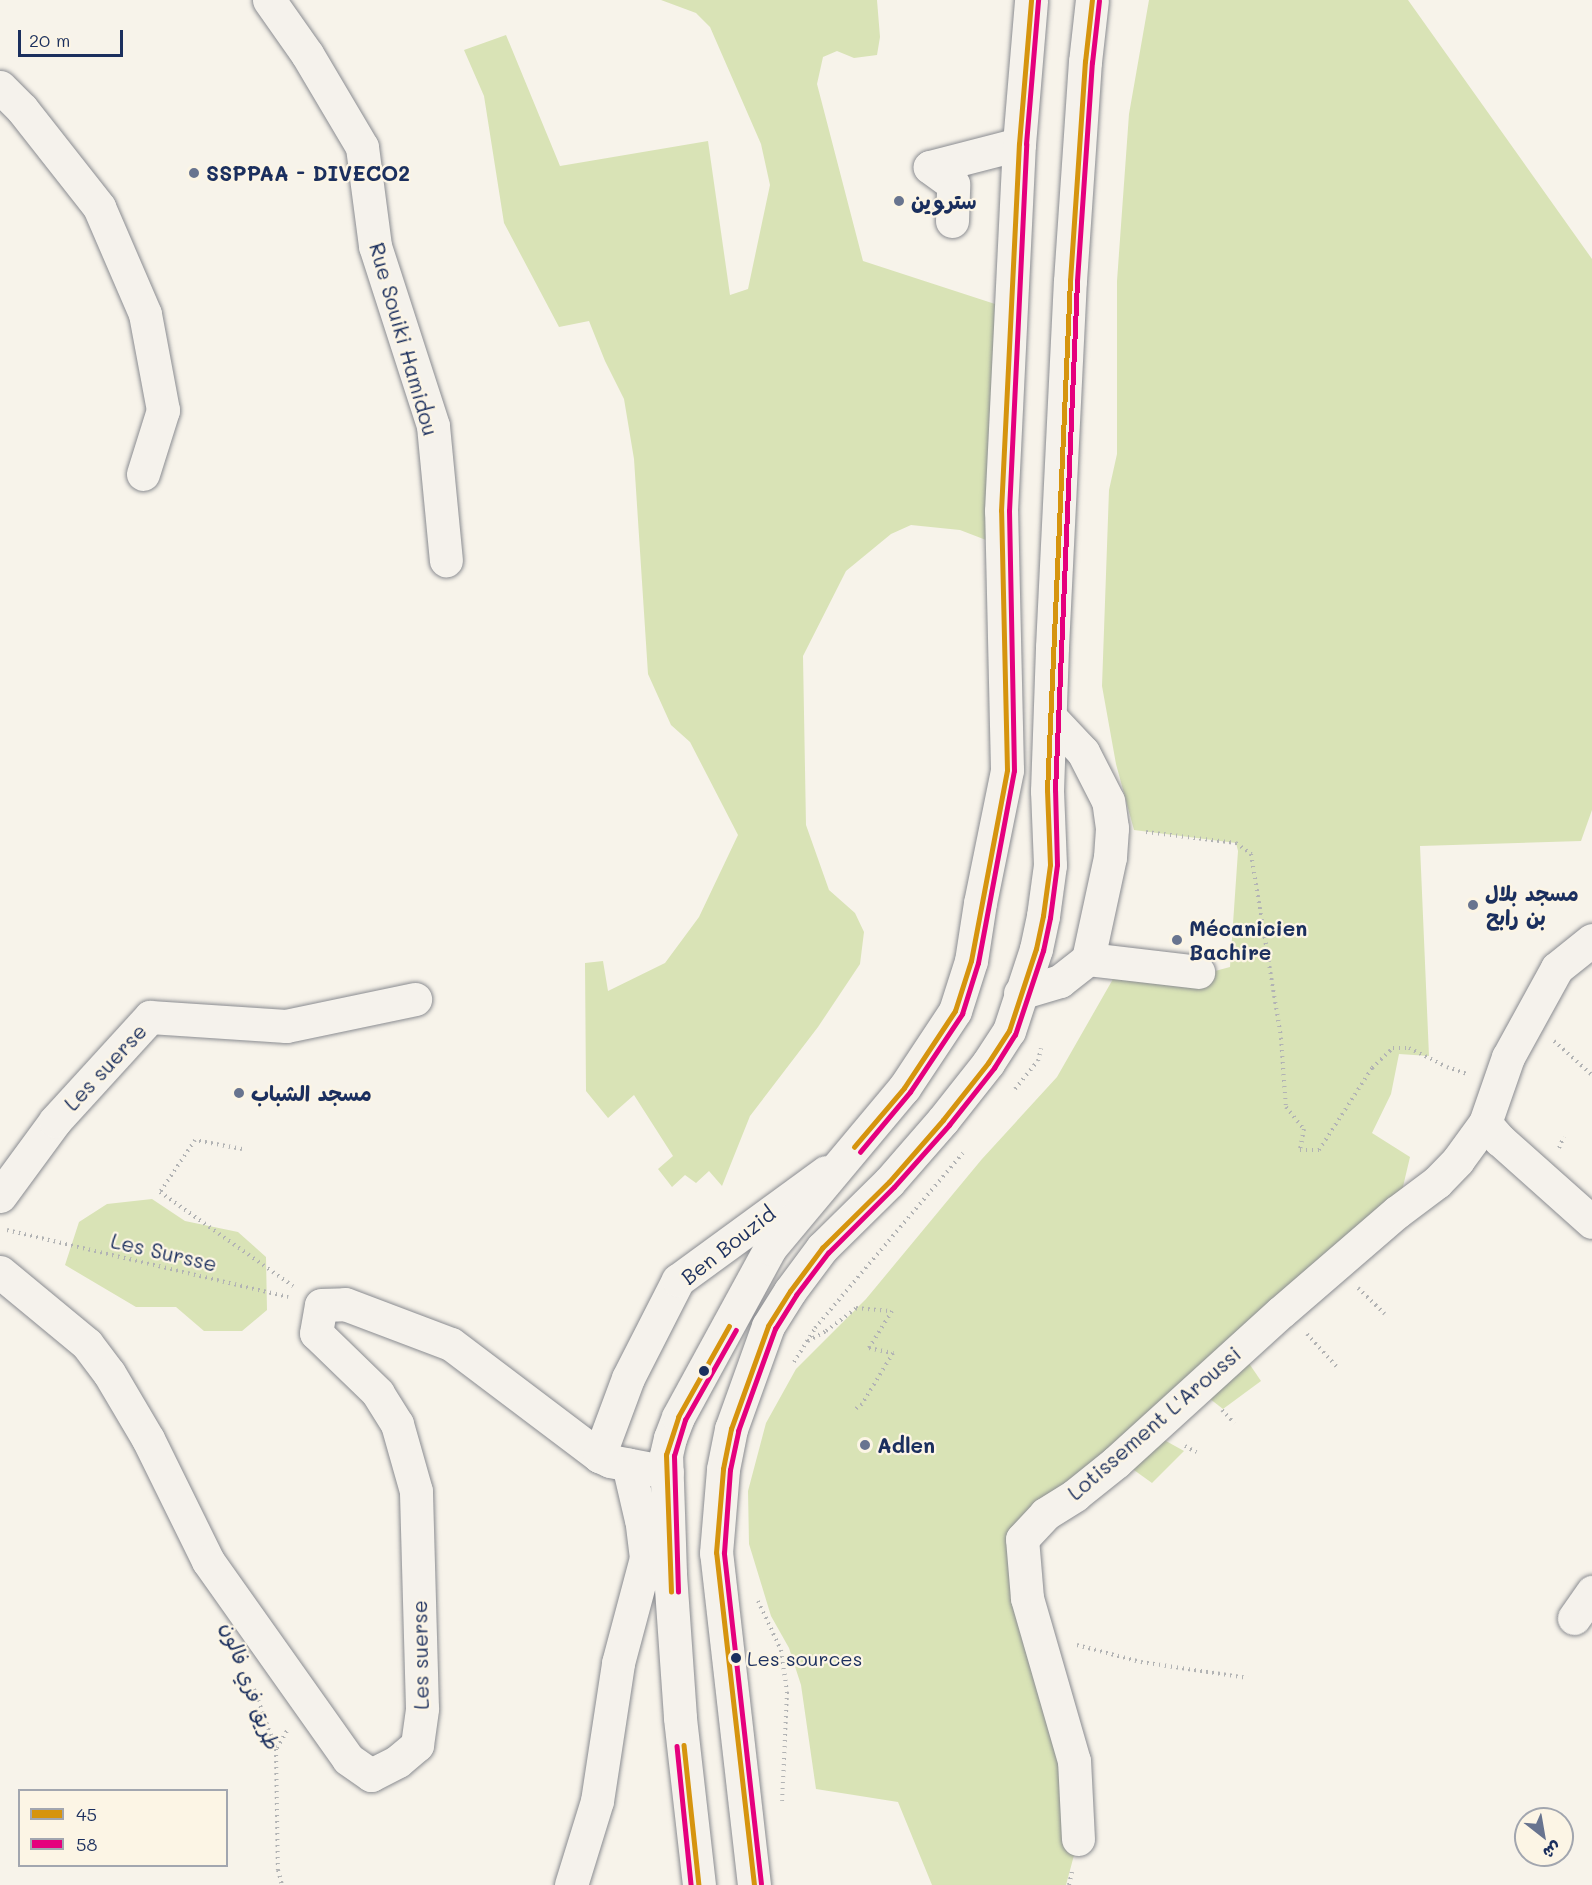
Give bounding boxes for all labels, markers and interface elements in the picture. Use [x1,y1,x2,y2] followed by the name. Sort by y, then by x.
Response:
[21,18,126,56] scale bar
[29,28,70,52] text: 20 m
[206,160,410,186] place label: SSPPAA - DIVECO2
[187,166,201,180] marker: SSPPAA - DIVECO2
[911,188,977,214] place label: ستروين
[892,194,906,208] marker: ستروين
[364,240,444,438] street label: Rue Souiki Hamidou
[1485,880,1579,930] place label: مسجد بلال بن رابح
[1466,898,1480,912] marker: مسجد بلال بن رابح
[1189,915,1307,965] place label: Mécanicien Bachire
[1170,933,1184,947] marker: Mécanicien Bachire
[58,1018,152,1116] street label: Les suerse
[251,1080,372,1106] place label: مسجد الشباب
[232,1086,246,1100] marker: مسجد الشباب
[676,1200,780,1290] street label: Ben Bouzid
[108,1228,220,1276] street label: Les Sursse
[1062,1341,1246,1505] street label: Lotissement L'Aroussi
[698,1365,710,1377] unlabelled marker
[877,1432,935,1458] place label: Adlen
[858,1438,872,1452] marker: Adlen
[406,1600,434,1710] street label: Les suerse
[216,1619,286,1753] street label: طريق فري فالون
[747,1646,862,1670] place label: Les sources
[730,1652,742,1664] marker: Les sources
[18,1789,228,1867] legend
[76,1802,97,1826] text: 45
[1514,1807,1574,1867] north arrow
[76,1832,97,1856] text: 58
[1540,1838,1565,1865] text: ش

